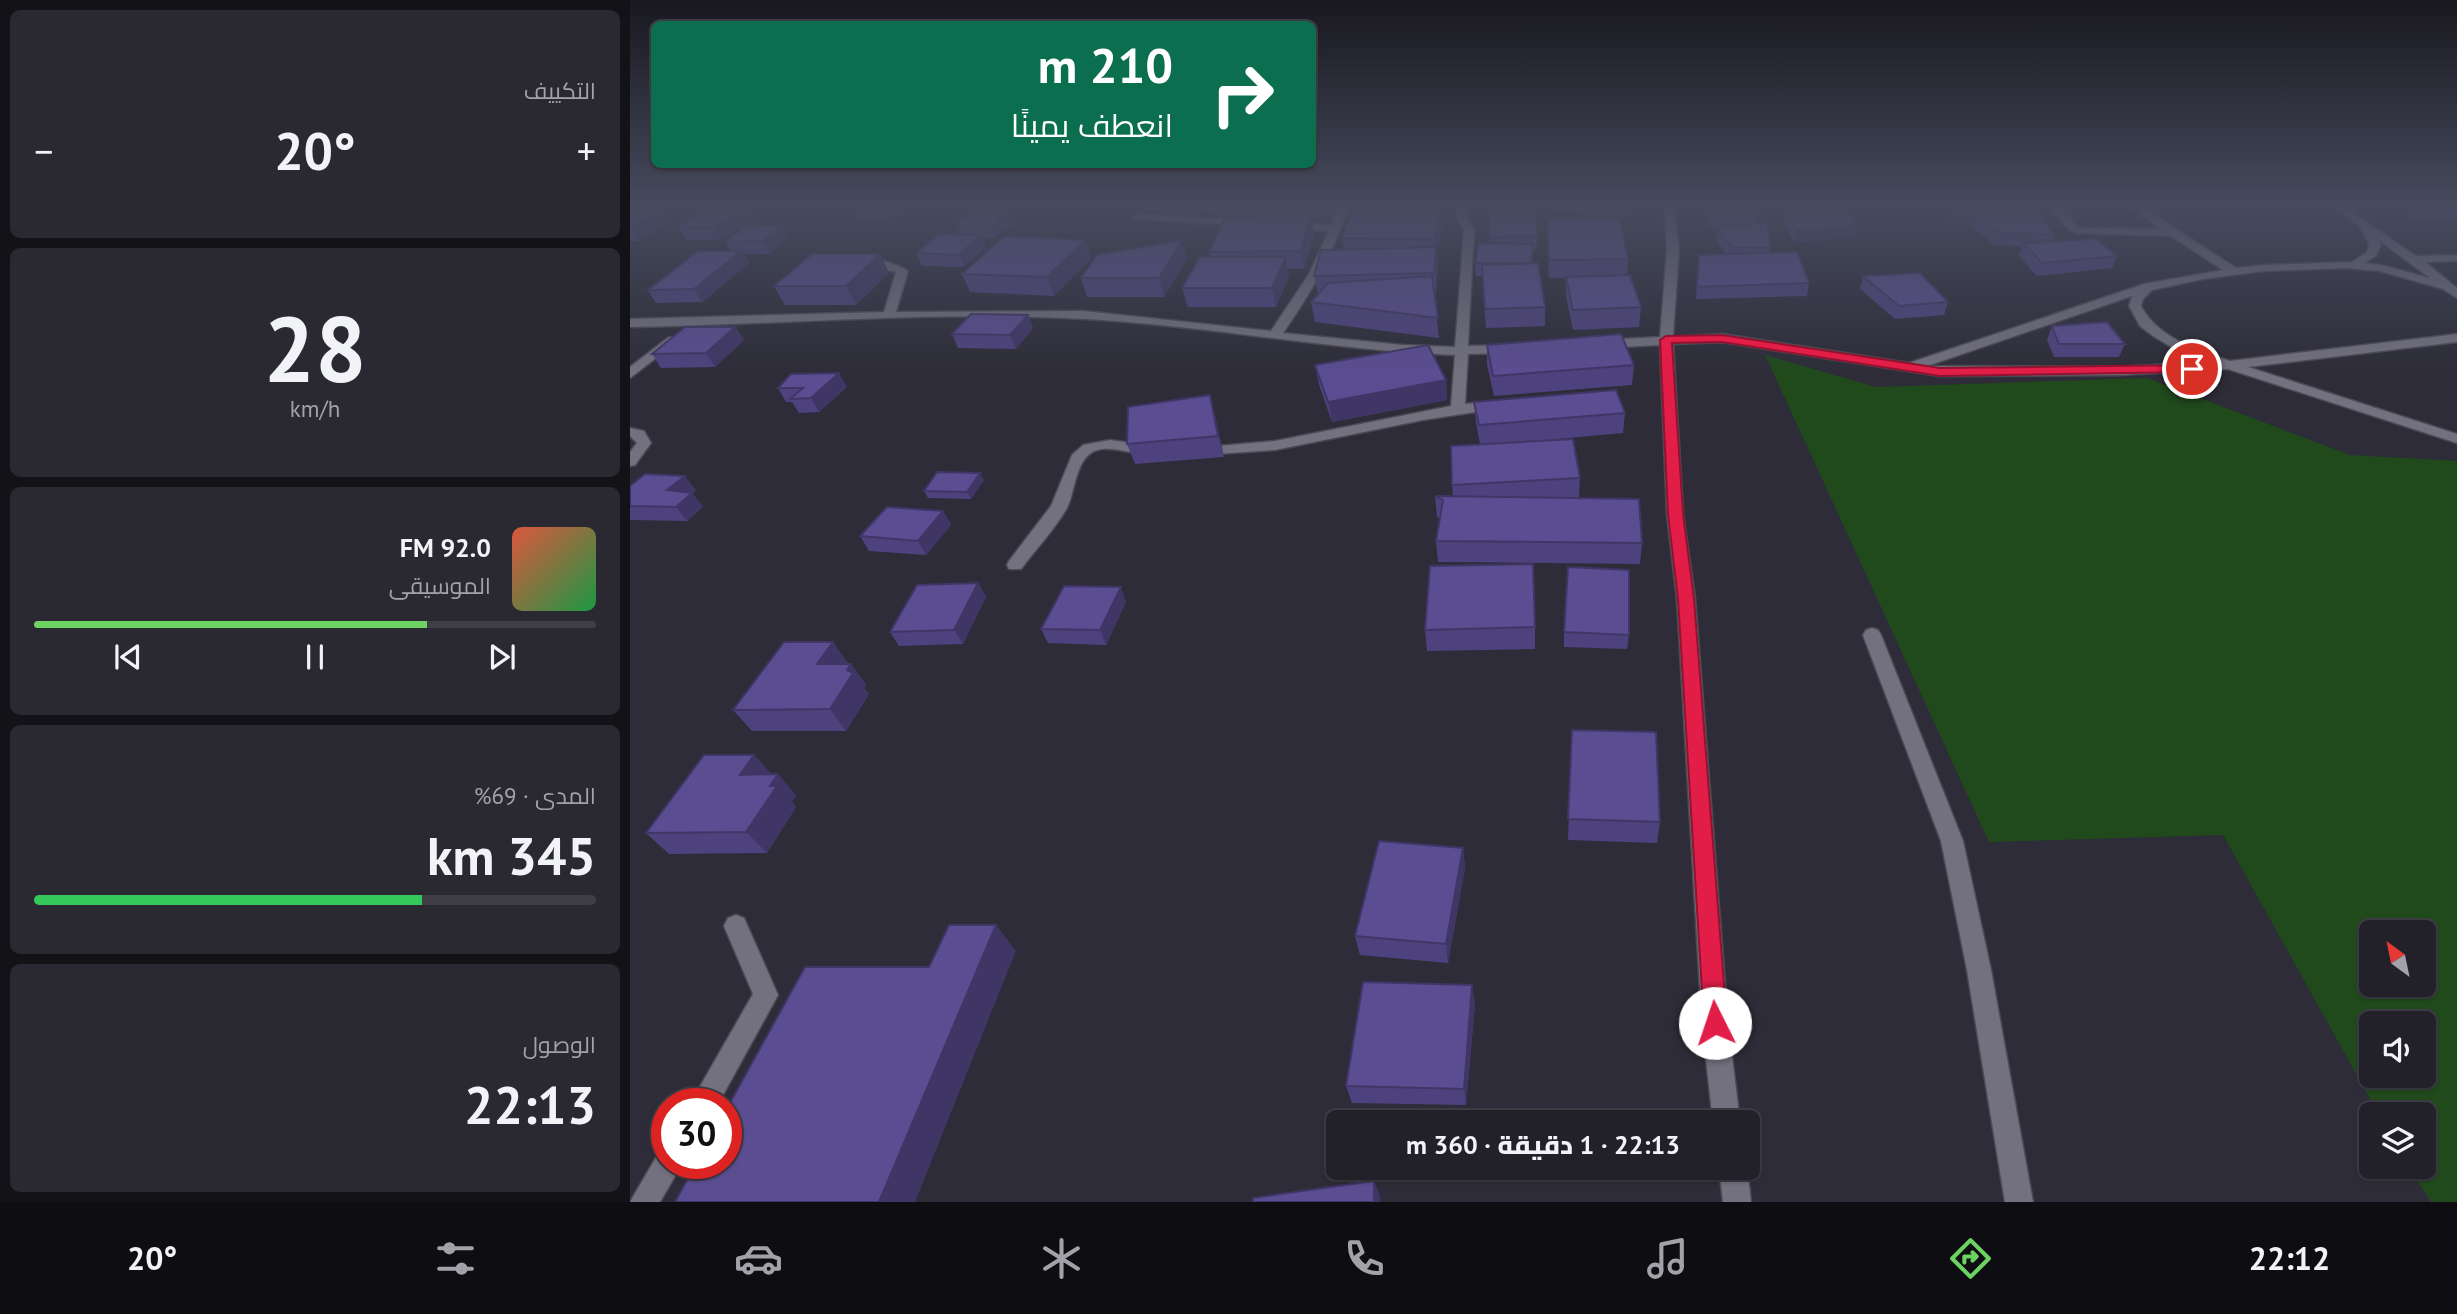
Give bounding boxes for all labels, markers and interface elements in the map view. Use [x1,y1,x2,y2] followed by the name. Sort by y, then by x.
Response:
[1038,33,1173,97] text: 210 m
[1197,49,1288,140] icon: right
[524,76,596,105] text: التكييف
[1011,104,1173,146] text: انعطف يمينًا
[274,117,356,184] text: 20°
[34,126,53,175] text: −
[577,126,596,175] text: +
[263,289,367,407] text: 28
[2162,339,2222,399] pin
[2173,350,2211,388] icon: arrive
[290,394,340,423] text: km/h
[400,531,491,564] text: 92.0 FM
[389,571,491,600] text: الموسيقى
[109,638,147,676] icon: previous
[296,638,334,676] icon: pause
[483,638,521,676] icon: next
[474,781,596,810] text: المدى · 69%
[427,822,596,889] text: 345 km
[2359,920,2436,998] north arrow
[2359,920,2436,1179] map controls
[1678,986,1752,1060] position arrow
[2359,1011,2436,1088] button: sound
[523,1030,596,1059] text: الوصول
[464,1071,596,1138] text: 22:13
[651,1088,742,1179] speed limit sign: 30
[2359,1102,2436,1179] button: layers
[1406,1128,1680,1161] text: 22:13 · 1 دقيقة · 360 m
[431,1234,480,1283] icon: filters
[734,1234,783,1283] icon: car
[1037,1234,1086,1283] icon: climate
[1340,1234,1389,1283] icon: phone
[1643,1234,1692,1283] icon: music
[1946,1234,1995,1283] icon: directions
[127,1237,177,1279] text: 20°
[2249,1237,2330,1279] text: 22:12

